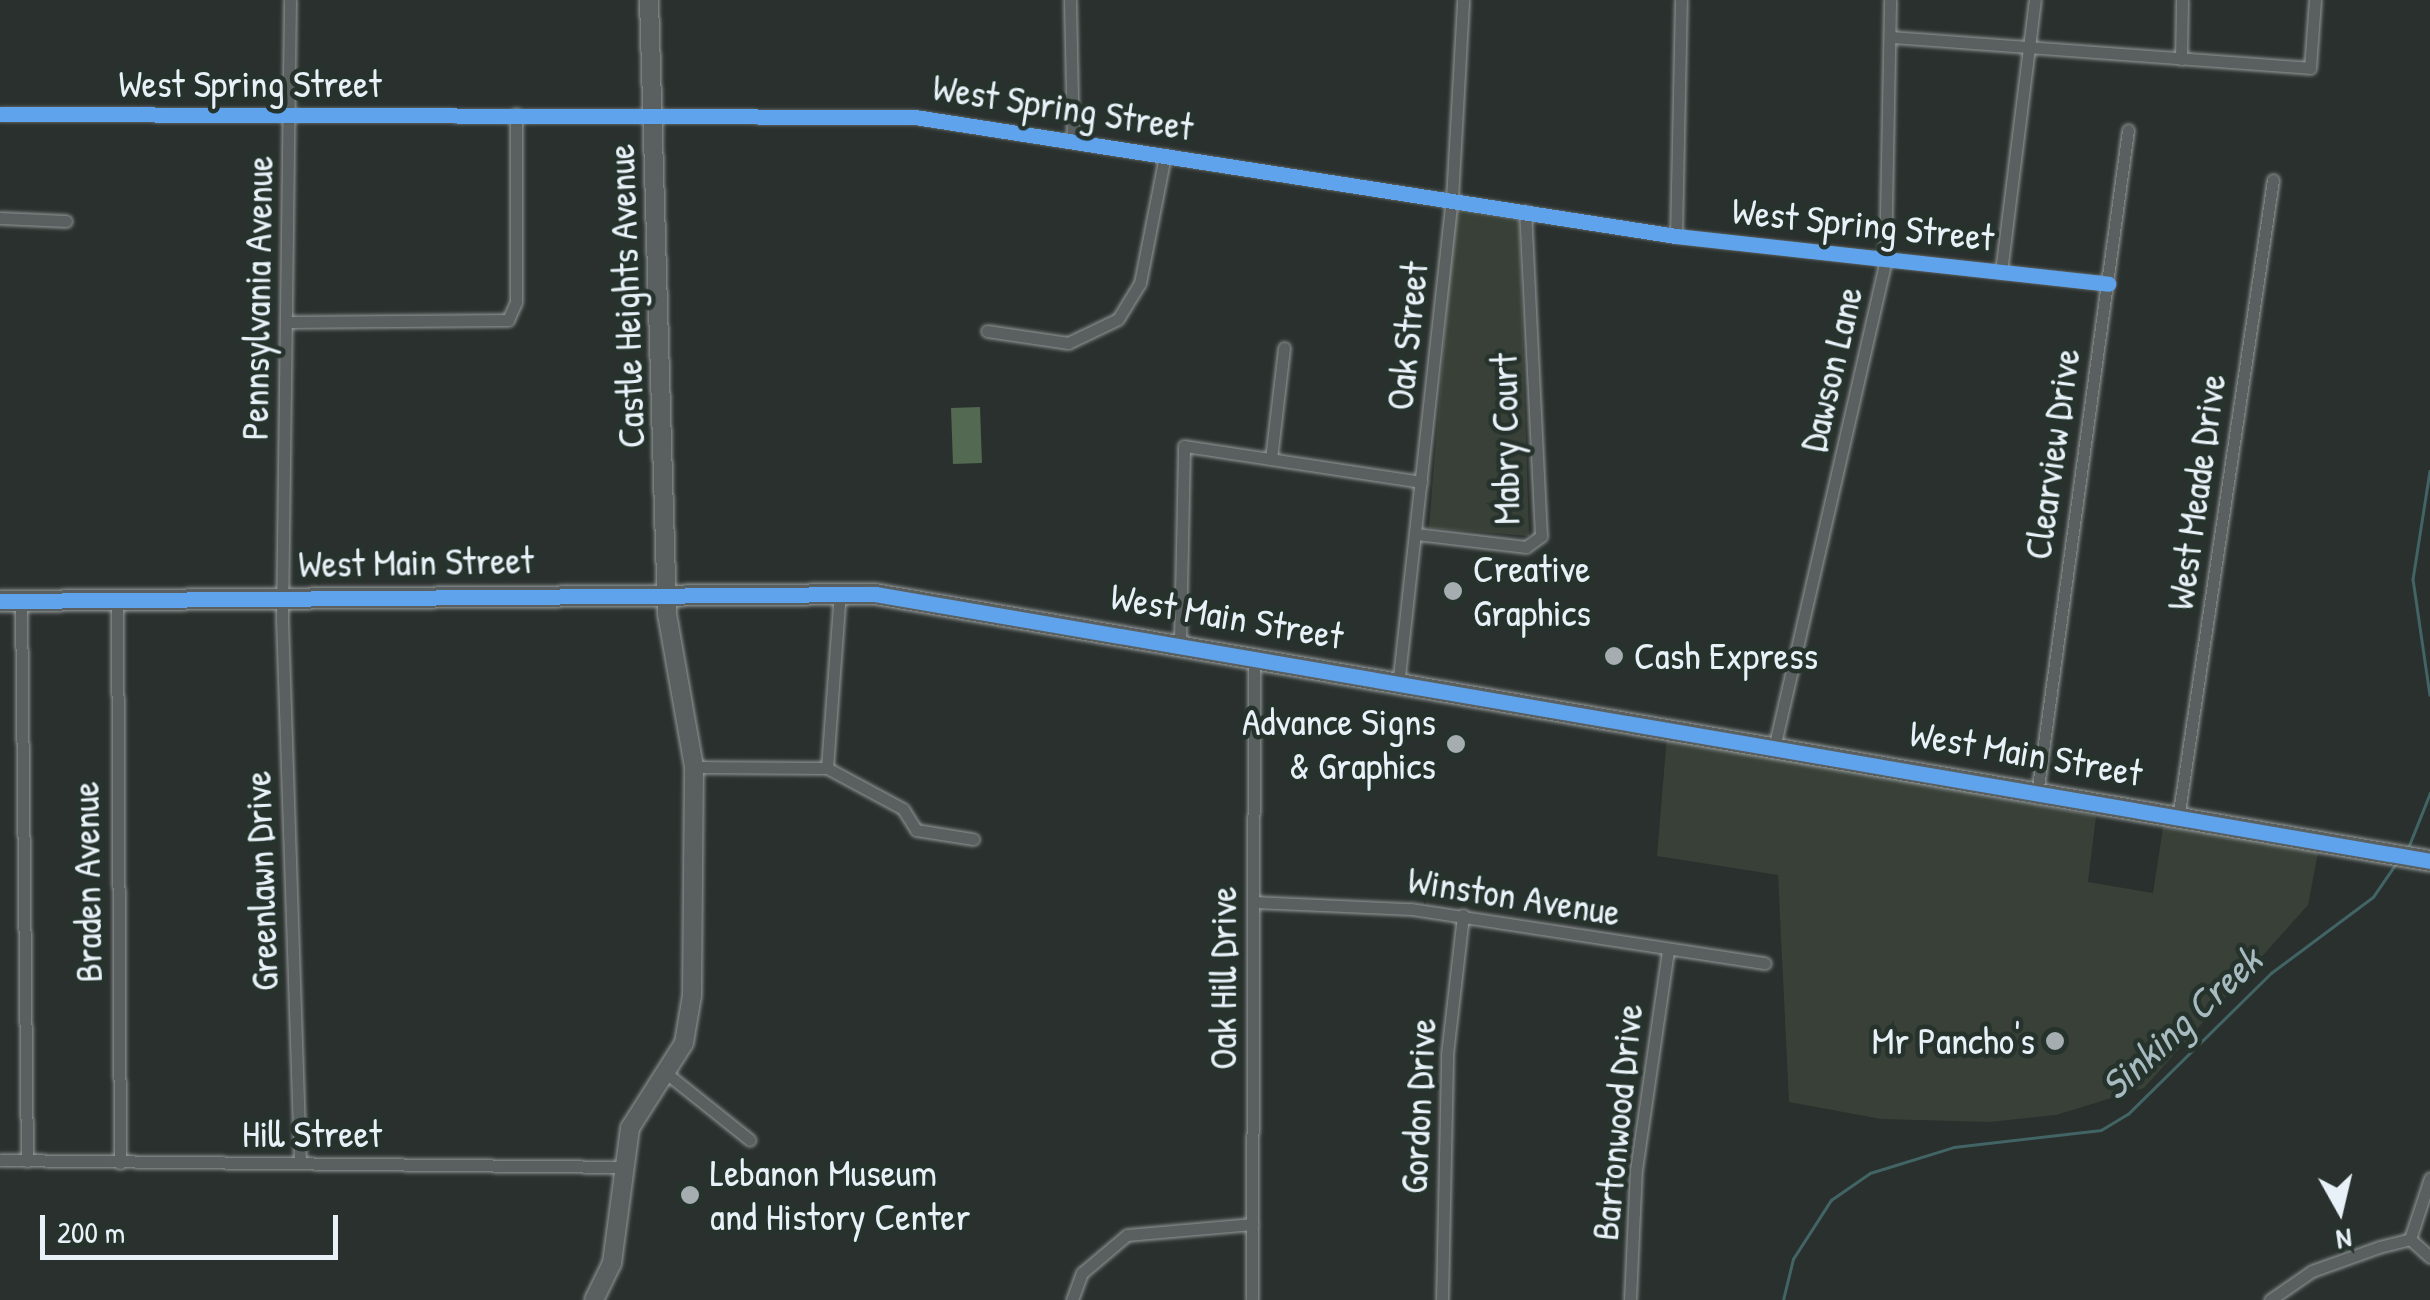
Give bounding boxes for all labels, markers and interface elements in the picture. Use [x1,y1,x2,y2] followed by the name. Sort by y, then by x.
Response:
[118,61,382,107] street label: West Spring Street
[929,64,1197,150] street label: West Spring Street
[598,143,654,449] street label: Castle Heights Avenue
[232,155,282,441] street label: Pennsylvania Avenue
[1730,188,1996,260] street label: West Spring Street
[1377,260,1437,412] street label: Oak Street
[1790,282,1872,456] street label: Dawson Lane
[2015,346,2089,562] street label: Clearview Drive
[1481,353,1529,525] street label: Mabry Court
[2157,371,2235,613] street label: West Meade Drive
[298,537,534,587] street label: West Main Street
[1473,546,1591,636] place label: Creative Graphics
[1107,573,1347,659] street label: West Main Street
[1442,580,1464,602] marker: Creative Graphics
[1634,633,1818,679] place label: Cash Express
[1603,645,1625,667] marker: Cash Express
[1242,699,1436,788] place label: Advance Signs & Graphics
[1906,710,2146,796] street label: West Main Street
[1445,733,1467,755] marker: Advance Signs & Graphics
[234,770,288,992] street label: Greenlawn Drive
[62,781,112,983] street label: Braden Avenue
[1405,857,1623,935] street label: Winston Avenue
[1200,886,1246,1070] street label: Oak Hill Drive
[2090,936,2270,1108] water label: Sinking Creek
[1582,1001,1652,1243] street label: Bartonwood Drive
[1391,1017,1445,1195] street label: Gordon Drive
[1872,1018,2035,1064] place label: Mr Pancho's
[2044,1030,2066,1052] marker: Mr Pancho's
[242,1111,382,1157] street label: Hill Street
[710,1150,970,1240] place label: Lebanon Museum and History Center
[2290,1160,2390,1260] north arrow
[679,1184,701,1206] marker: Lebanon Museum and History Center
[45,1195,342,1257] scale bar
[57,1212,125,1252] text: 200 m
[2334,1220,2354,1260] text: N

